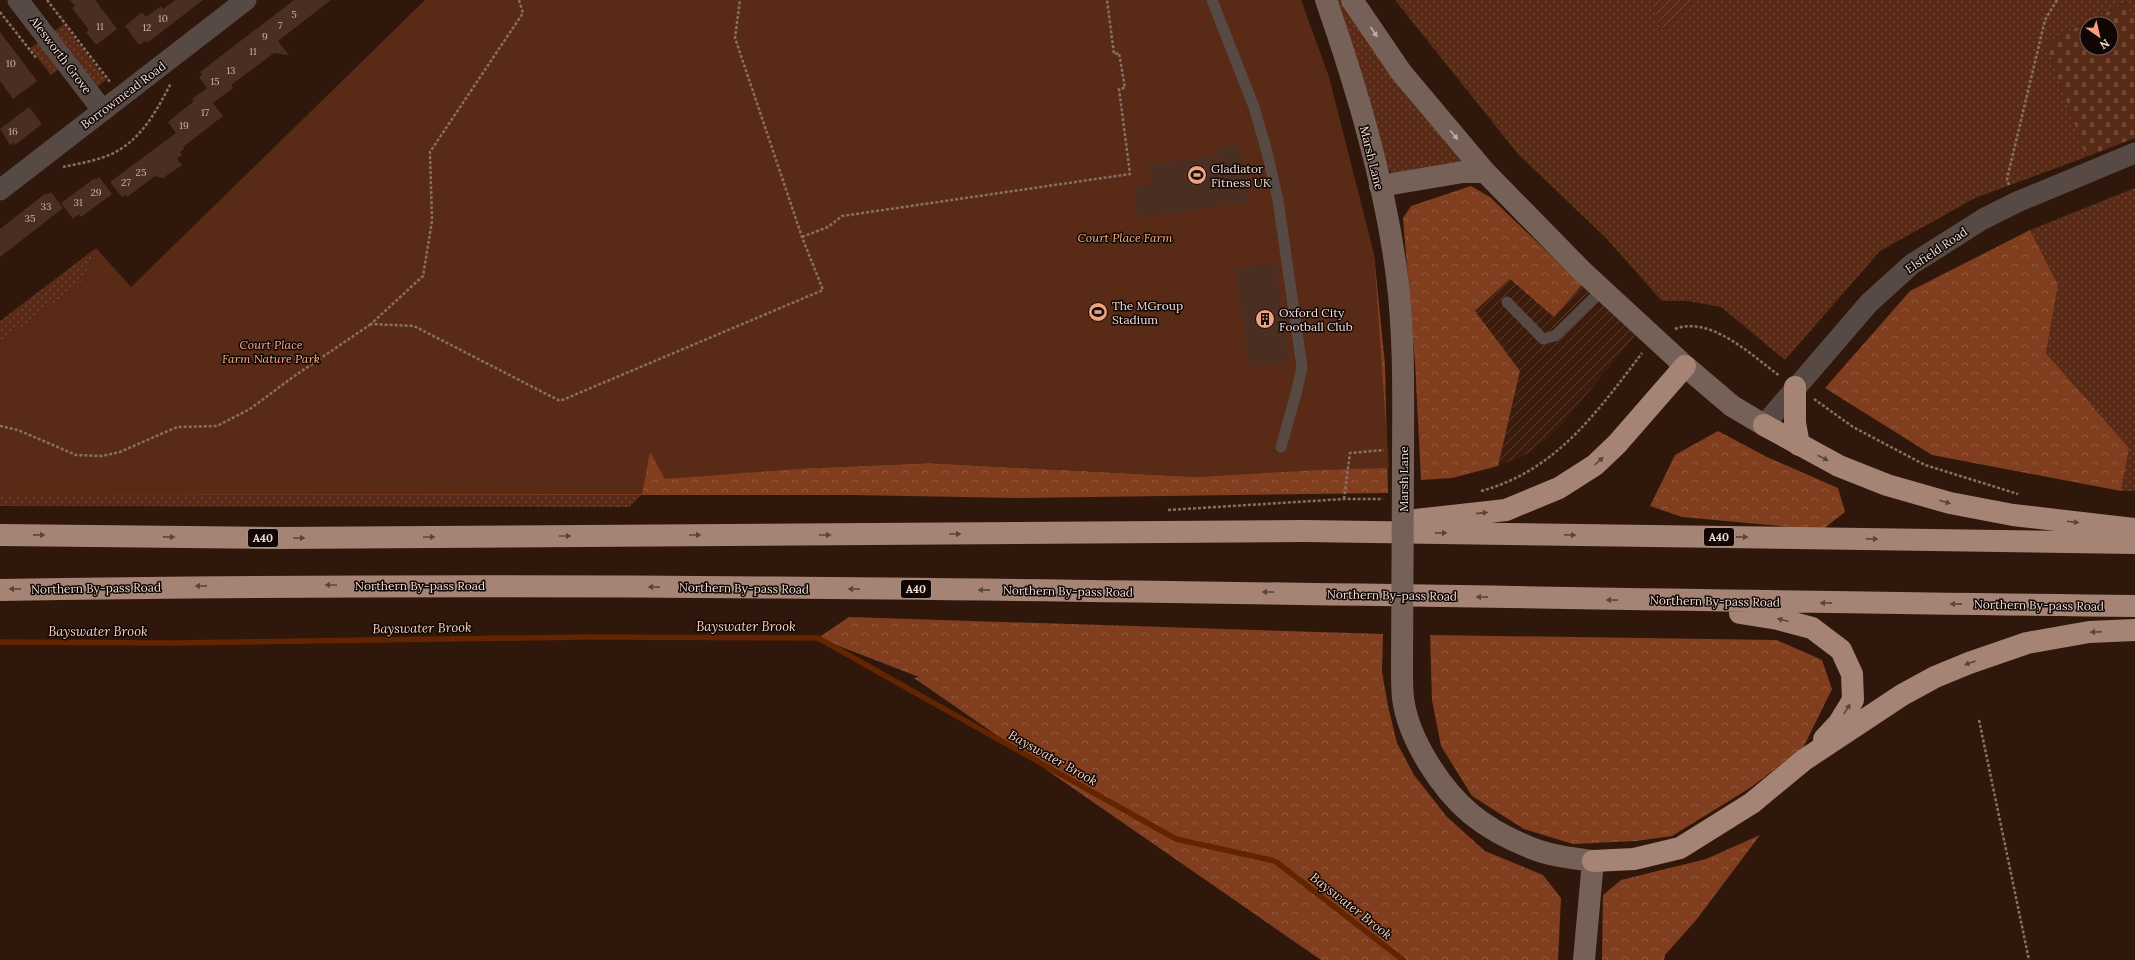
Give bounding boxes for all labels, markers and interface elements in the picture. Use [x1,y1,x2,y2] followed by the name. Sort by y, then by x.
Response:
[291,8,297,21] house number: 5
[26,12,95,97] street label: Alesworth Grove
[158,12,168,25] house number: 10
[2079,16,2119,56] north arrow
[278,19,283,32] house number: 7
[96,20,104,33] house number: 11
[142,21,152,34] house number: 12
[1370,27,1378,38] one-way arrow
[262,30,268,43] house number: 9
[2097,36,2112,53] text: N
[249,45,257,58] house number: 11
[6,57,16,70] house number: 10
[77,58,169,132] street label: Borrowmead Road
[226,64,236,77] house number: 13
[210,75,220,88] house number: 15
[201,106,210,119] house number: 17
[179,119,189,132] house number: 19
[1357,124,1387,192] street label: Marsh Lane
[8,125,18,138] house number: 16
[1449,130,1458,140] one-way arrow
[1211,161,1272,190] place label: Gladiator Fitness UK
[1186,164,1208,186] sports icon: Gladiator Fitness UK
[136,166,146,179] house number: 25
[121,176,131,189] house number: 27
[90,186,102,199] house number: 29
[73,196,83,209] house number: 31
[40,200,52,213] house number: 33
[24,212,36,225] house number: 35
[1902,224,1970,276] street label: Elsfield Road
[1078,230,1173,245] park label: Court Place Farm
[1112,298,1183,327] place label: The MGroup Stadium
[1087,301,1109,323] sports icon: The MGroup Stadium
[1279,305,1353,334] place label: Oxford City Football Club
[1254,308,1276,330] building icon: Oxford City Football Club
[222,337,320,366] park label: Court Place Farm Nature Park
[1396,446,1411,512] street label: Marsh Lane
[1817,454,1828,461] one-way arrow
[1593,457,1604,466] one-way arrow
[1939,499,1951,505] one-way arrow
[1476,510,1488,516] one-way arrow
[2067,519,2079,525] one-way arrow
[1704,528,1734,546] road number: A40
[248,529,278,547] road number: A40
[1435,530,1448,536] one-way arrow
[949,531,962,537] one-way arrow
[33,532,45,539] one-way arrow
[689,532,701,539] one-way arrow
[819,532,832,538] one-way arrow
[1564,532,1577,538] one-way arrow
[559,533,572,539] one-way arrow
[163,534,176,540] one-way arrow
[423,534,436,540] one-way arrow
[1736,534,1749,540] one-way arrow
[293,535,306,541] one-way arrow
[1866,536,1879,542] one-way arrow
[355,578,485,593] street label: Northern By-pass Road
[31,579,161,597] street label: Northern By-pass Road
[679,579,809,597] street label: Northern By-pass Road
[901,580,931,598] road number: A40
[324,582,337,588] one-way arrow
[1003,582,1133,600] street label: Northern By-pass Road
[195,583,207,590] one-way arrow
[647,584,660,590] one-way arrow
[9,586,21,593] one-way arrow
[847,586,860,592] one-way arrow
[1327,586,1457,604] street label: Northern By-pass Road
[977,587,990,593] one-way arrow
[1262,589,1274,596] one-way arrow
[1650,592,1780,610] street label: Northern By-pass Road
[1475,594,1488,600] one-way arrow
[1974,596,2104,614] street label: Northern By-pass Road
[1605,597,1618,603] one-way arrow
[1819,600,1832,606] one-way arrow
[1949,601,1962,607] one-way arrow
[1777,617,1789,623] one-way arrow
[696,618,796,635] water label: Bayswater Brook
[372,619,472,637] water label: Bayswater Brook
[48,623,148,640] water label: Bayswater Brook
[2089,629,2102,635] one-way arrow
[1964,660,1976,666] one-way arrow
[1844,703,1851,715] one-way arrow
[1005,726,1101,790] water label: Bayswater Brook
[1307,869,1396,943] water label: Bayswater Brook

